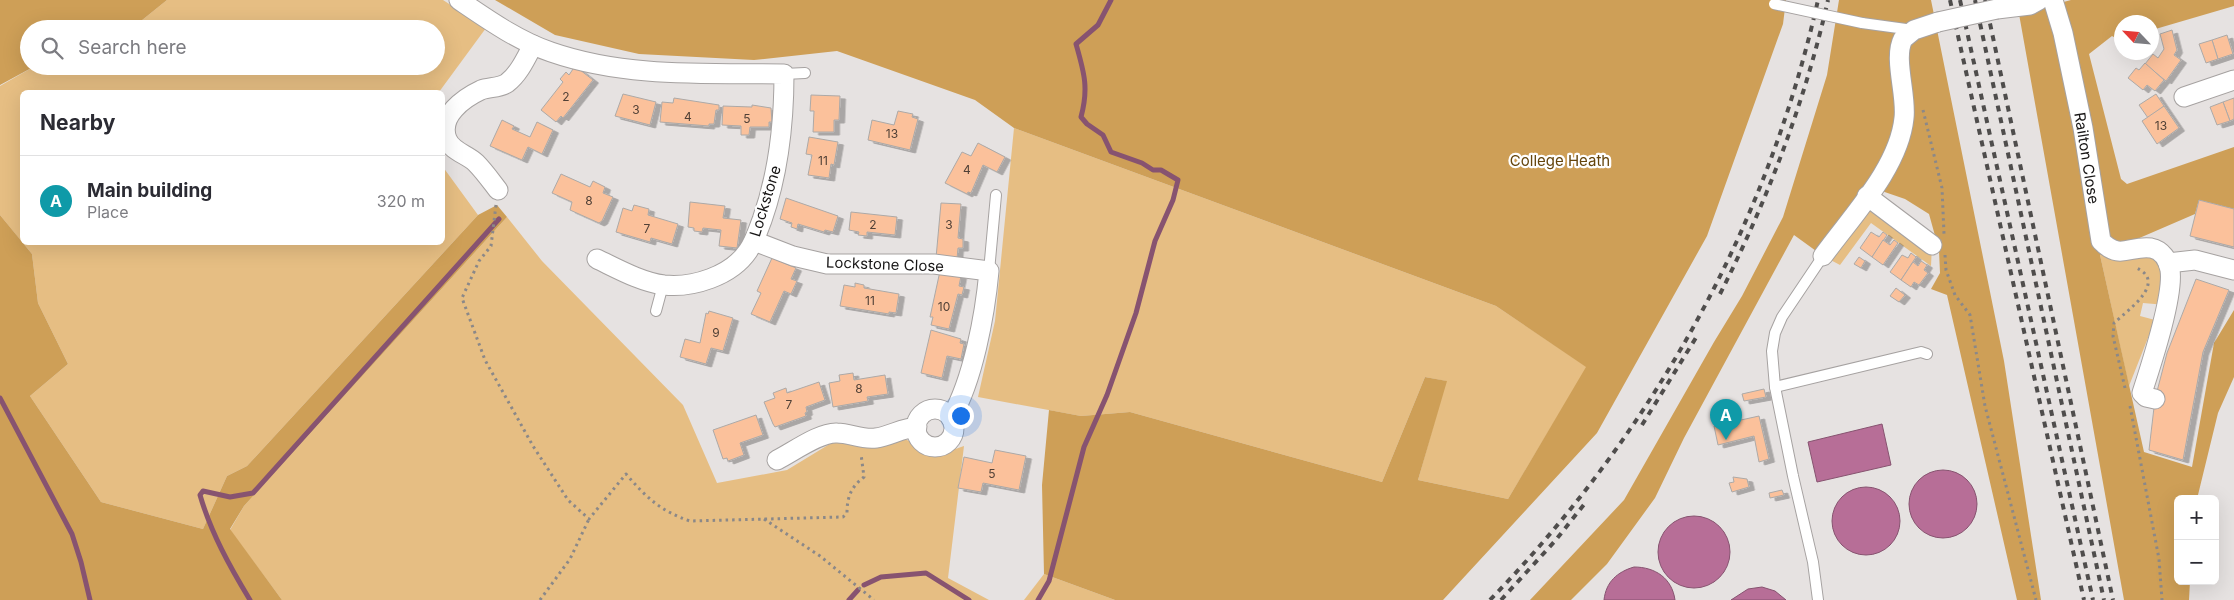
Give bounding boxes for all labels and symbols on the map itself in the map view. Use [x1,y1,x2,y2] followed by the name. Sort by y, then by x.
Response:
[2114,15,2159,60] north arrow
[562,89,570,104] house number: 2
[632,102,640,117] house number: 3
[684,109,692,124] house number: 4
[743,111,751,126] house number: 5
[2070,111,2104,205] street label: Railton Close
[2155,118,2167,133] house number: 13
[886,126,898,141] house number: 13
[1510,151,1610,170] park label: College Heath
[818,153,828,168] house number: 11
[963,162,971,177] house number: 4
[745,163,785,239] street label: Lockstone
[585,193,593,208] house number: 8
[869,217,877,232] house number: 2
[945,217,953,232] house number: 3
[644,221,651,236] house number: 7
[826,252,944,276] street label: Lockstone Close
[865,293,875,308] house number: 11
[938,299,950,314] house number: 10
[712,325,720,340] house number: 9
[855,381,863,396] house number: 8
[786,397,793,412] house number: 7
[1710,399,1742,440] pin: A
[948,403,974,429] your location
[988,466,996,481] house number: 5

